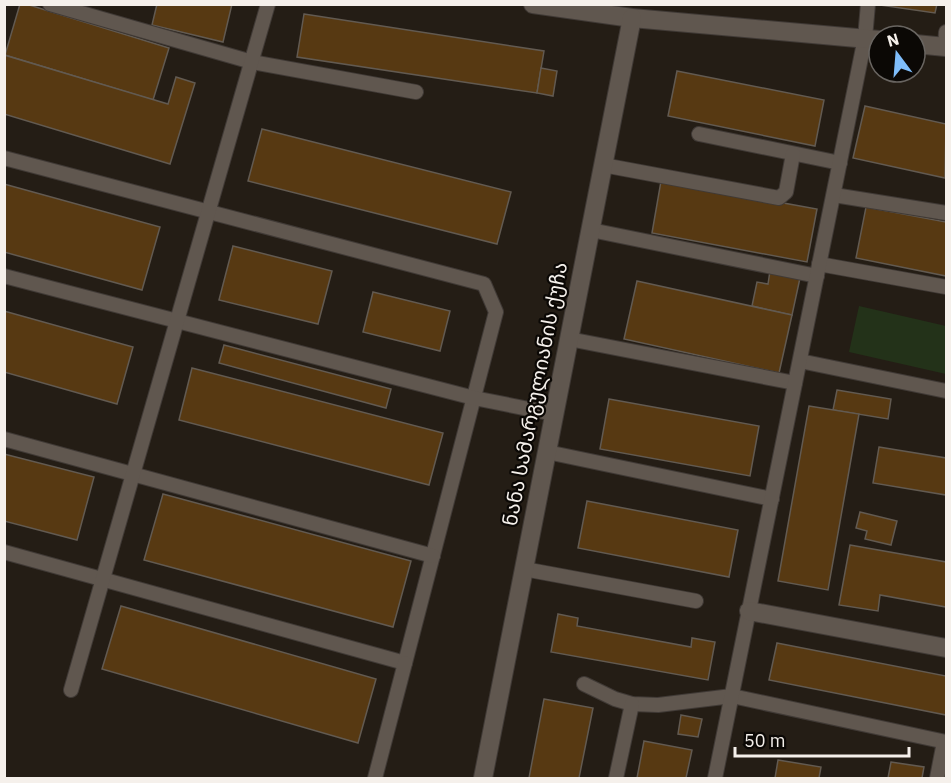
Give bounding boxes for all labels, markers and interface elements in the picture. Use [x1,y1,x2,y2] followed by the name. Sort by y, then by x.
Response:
[867,24,927,84] north arrow
[885,28,901,51] text: N
[496,260,573,528] street label: ნანა სამარგულიანის ქუჩა
[735,720,909,758] scale bar
[744,729,786,752] text: 50 m

